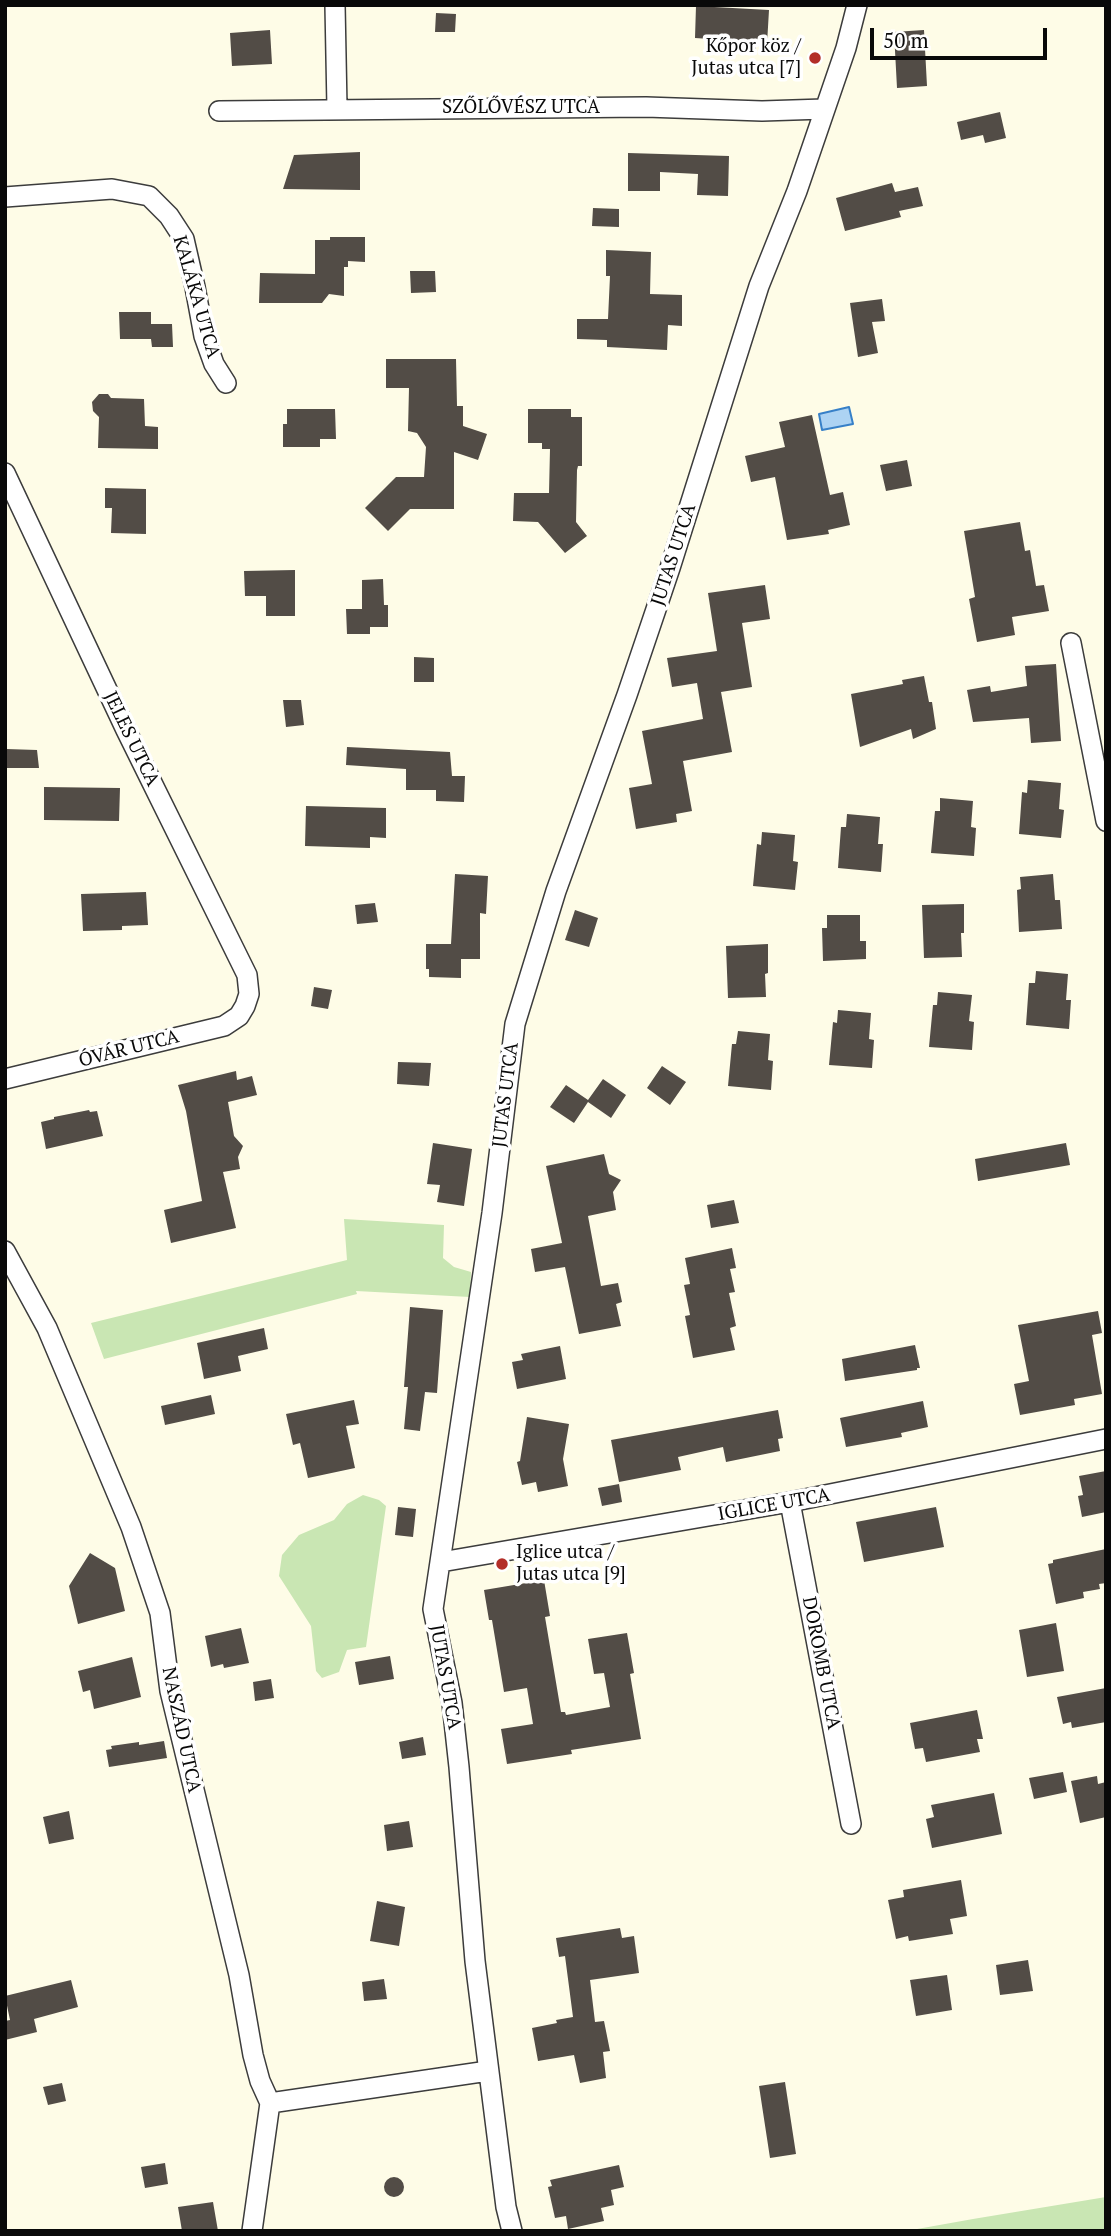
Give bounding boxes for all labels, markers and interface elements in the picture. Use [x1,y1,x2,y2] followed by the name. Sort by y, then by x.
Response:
[873,14,1050,58] scale bar
[883,26,929,54] text: 50 m
[691,36,801,80] place label: Kőpor köz / Jutas utca [7]
[807,50,823,66] marker: Kőpor köz / Jutas utca [7]
[442,97,600,119] street label: SZŐLŐVÉSZ UTCA
[168,233,224,361] street label: KALÁKA UTCA
[647,501,701,609] street label: JUTAS UTCA
[98,688,164,790] street label: JELES UTCA
[76,1025,182,1073] street label: ÓVÁR UTCA
[488,1041,524,1149] street label: JUTAS UTCA
[716,1484,832,1526] street label: IGLICE UTCA
[516,1542,626,1586] place label: Iglice utca / Jutas utca [9]
[494,1556,510,1572] marker: Iglice utca / Jutas utca [9]
[797,1595,845,1731] street label: DOROMB UTCA
[425,1623,465,1731] street label: JUTAS UTCA
[157,1665,205,1795] street label: NASZÁD UTCA

